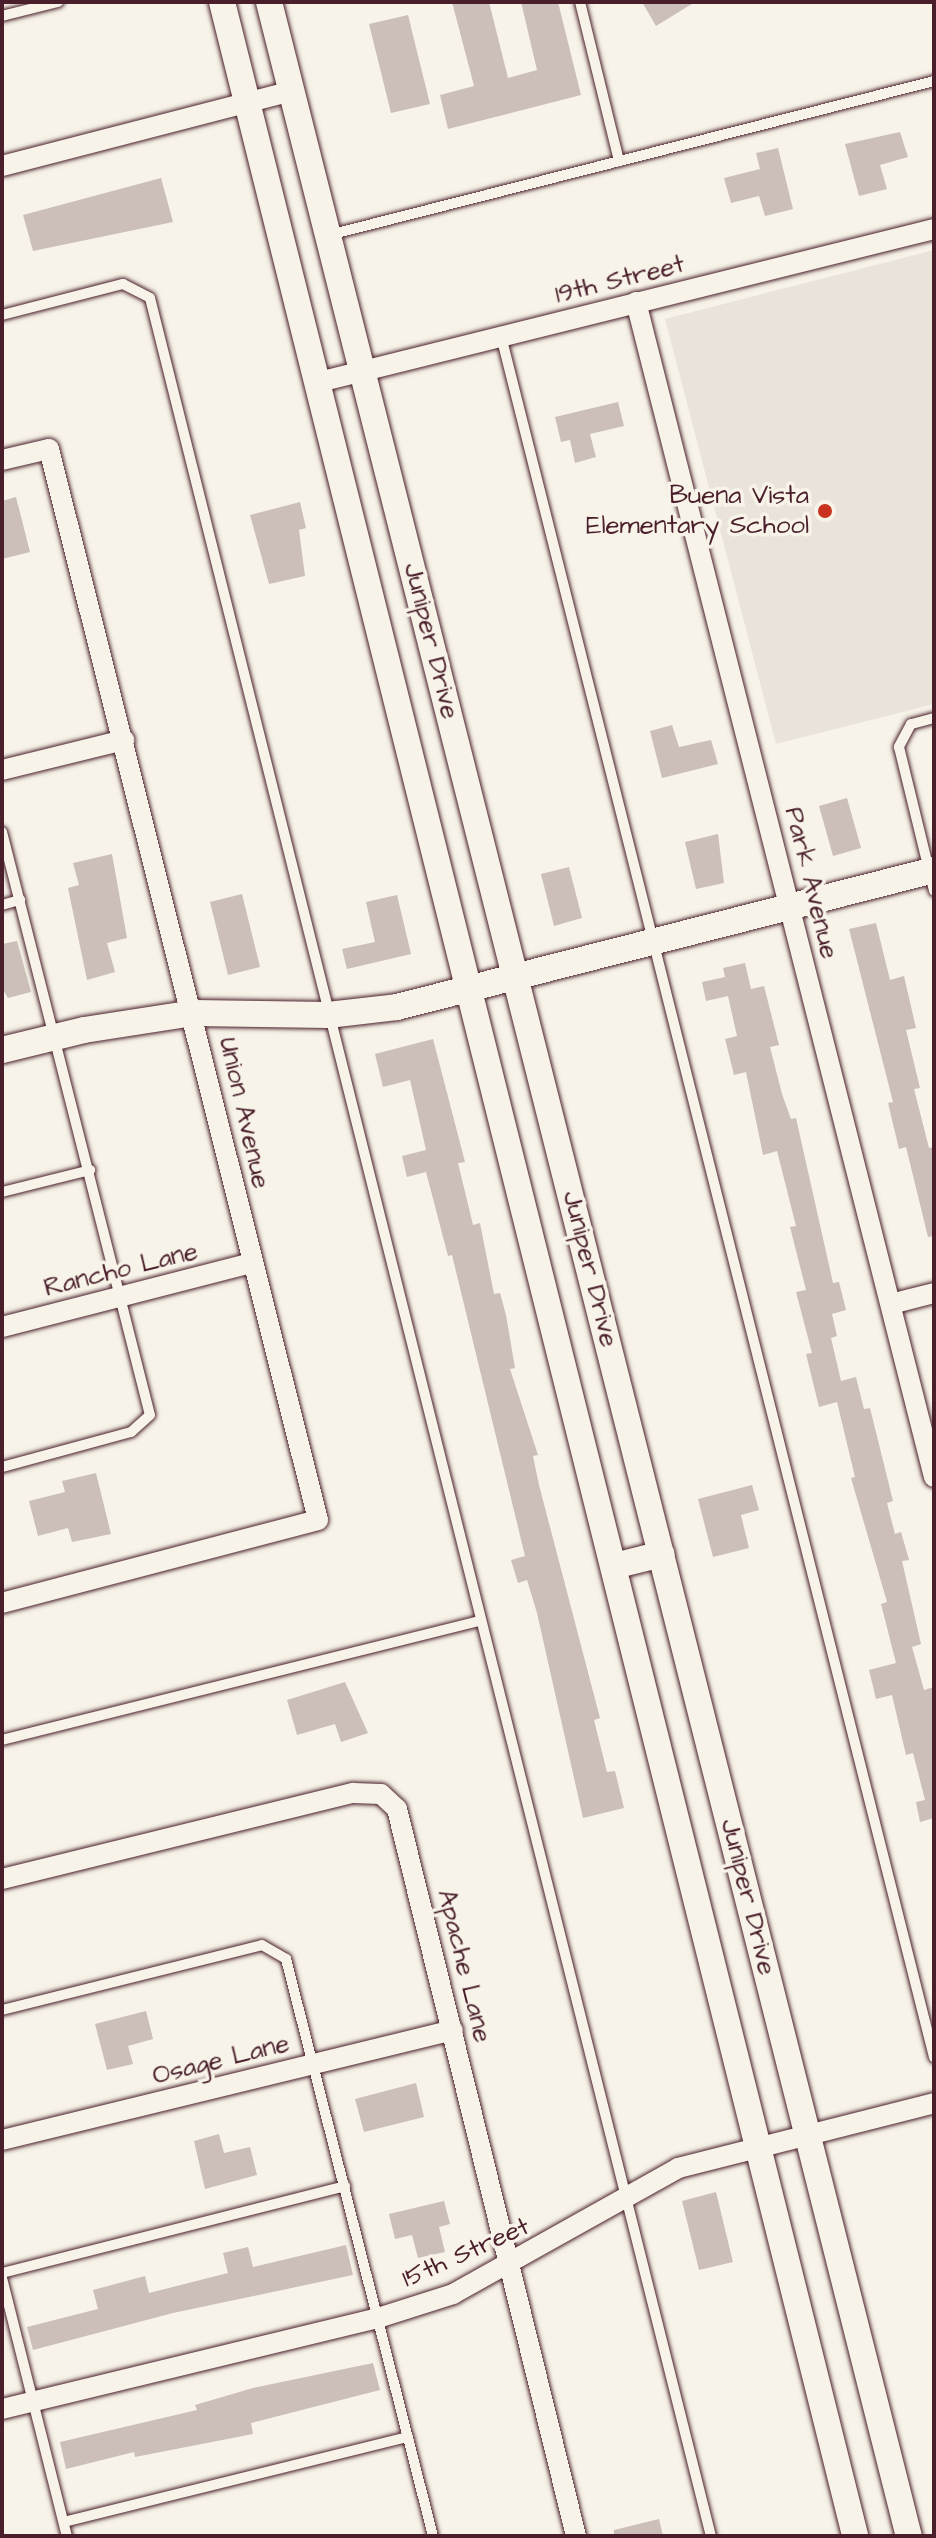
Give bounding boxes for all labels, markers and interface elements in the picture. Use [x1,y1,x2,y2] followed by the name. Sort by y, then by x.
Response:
[552,249,688,311] street label: 19th Street
[586,480,809,542] place label: Buena Vista Elementary School
[816,502,834,520] marker: Buena Vista Elementary School
[397,560,465,722] street label: Juniper Drive
[777,804,845,962] street label: Park Avenue
[211,1034,277,1192] street label: Union Avenue
[556,1188,624,1350] street label: Juniper Drive
[41,1236,201,1304] street label: Rancho Lane
[714,1816,782,1978] street label: Juniper Drive
[430,1886,498,2046] street label: Apache Lane
[149,2028,293,2092] street label: Osage Lane
[398,2211,534,2295] street label: 15th Street

